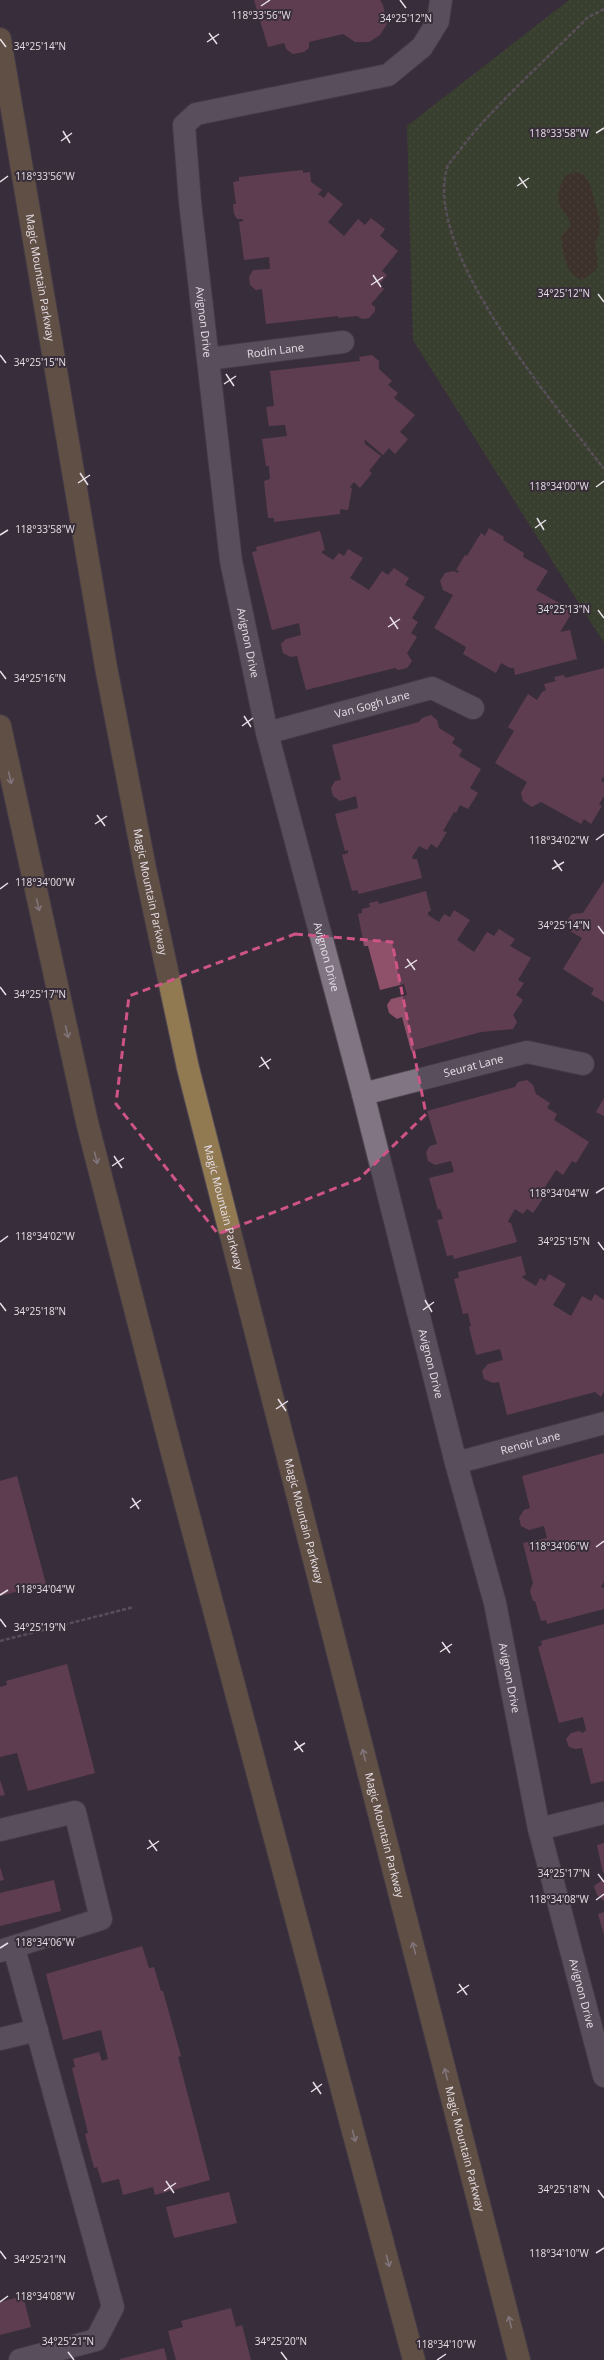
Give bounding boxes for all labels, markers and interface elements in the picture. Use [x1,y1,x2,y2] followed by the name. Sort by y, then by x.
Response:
[231,8,292,22] text: 118°33'56"W
[380,11,432,25] text: 34°25'12"N
[14,39,66,53] text: 34°25'14"N
[529,126,590,140] text: 118°33'58"W
[15,169,76,183] text: 118°33'56"W
[23,213,59,343] street label: Magic Mountain Parkway
[193,286,216,358] street label: Avignon Drive
[538,286,590,300] text: 34°25'12"N
[246,339,305,361] street label: Rodin Lane
[14,355,66,369] text: 34°25'15"N
[529,479,590,493] text: 118°34'00"W
[15,522,76,536] text: 118°33'58"W
[538,602,590,616] text: 34°25'13"N
[234,606,263,679] street label: Avignon Drive
[14,671,66,685] text: 34°25'16"N
[333,686,411,721] street label: Van Gogh Lane
[7,771,15,784] one-way arrow
[131,827,172,957] street label: Magic Mountain Parkway
[529,833,590,847] text: 118°34'02"W
[15,875,76,889] text: 118°34'00"W
[35,898,43,911] one-way arrow
[538,918,590,932] text: 34°25'14"N
[311,920,343,993] street label: Avignon Drive
[14,987,66,1001] text: 34°25'17"N
[63,1025,71,1038] one-way arrow
[442,1050,505,1080] street label: Seurat Lane
[201,1143,248,1272] street label: Magic Mountain Parkway
[93,1151,100,1164] one-way arrow
[529,1186,590,1200] text: 118°34'04"W
[15,1229,76,1243] text: 118°34'02"W
[538,1234,590,1248] text: 34°25'15"N
[14,1304,66,1318] text: 34°25'18"N
[415,1327,447,1400] street label: Avignon Drive
[499,1427,562,1458] street label: Renoir Lane
[281,1457,328,1586] street label: Magic Mountain Parkway
[529,1539,590,1553] text: 118°34'06"W
[15,1582,76,1596] text: 118°34'04"W
[14,1620,66,1634] text: 34°25'19"N
[496,1641,524,1714] street label: Avignon Drive
[360,1748,367,1761] one-way arrow
[362,1771,408,1900] street label: Magic Mountain Parkway
[538,1866,590,1880] text: 34°25'17"N
[529,1892,590,1906] text: 118°34'08"W
[15,1935,76,1949] text: 118°34'06"W
[410,1942,417,1955] one-way arrow
[566,1957,599,2030] street label: Avignon Drive
[442,2068,449,2081] one-way arrow
[442,2085,489,2213] street label: Magic Mountain Parkway
[351,2129,358,2142] one-way arrow
[538,2182,590,2196] text: 34°25'18"N
[529,2246,590,2260] text: 118°34'10"W
[14,2252,66,2266] text: 34°25'21"N
[384,2254,392,2267] one-way arrow
[15,2289,76,2303] text: 118°34'08"W
[506,2316,513,2329] one-way arrow
[42,2334,94,2348] text: 34°25'21"N
[255,2334,307,2348] text: 34°25'20"N
[416,2337,477,2351] text: 118°34'10"W

